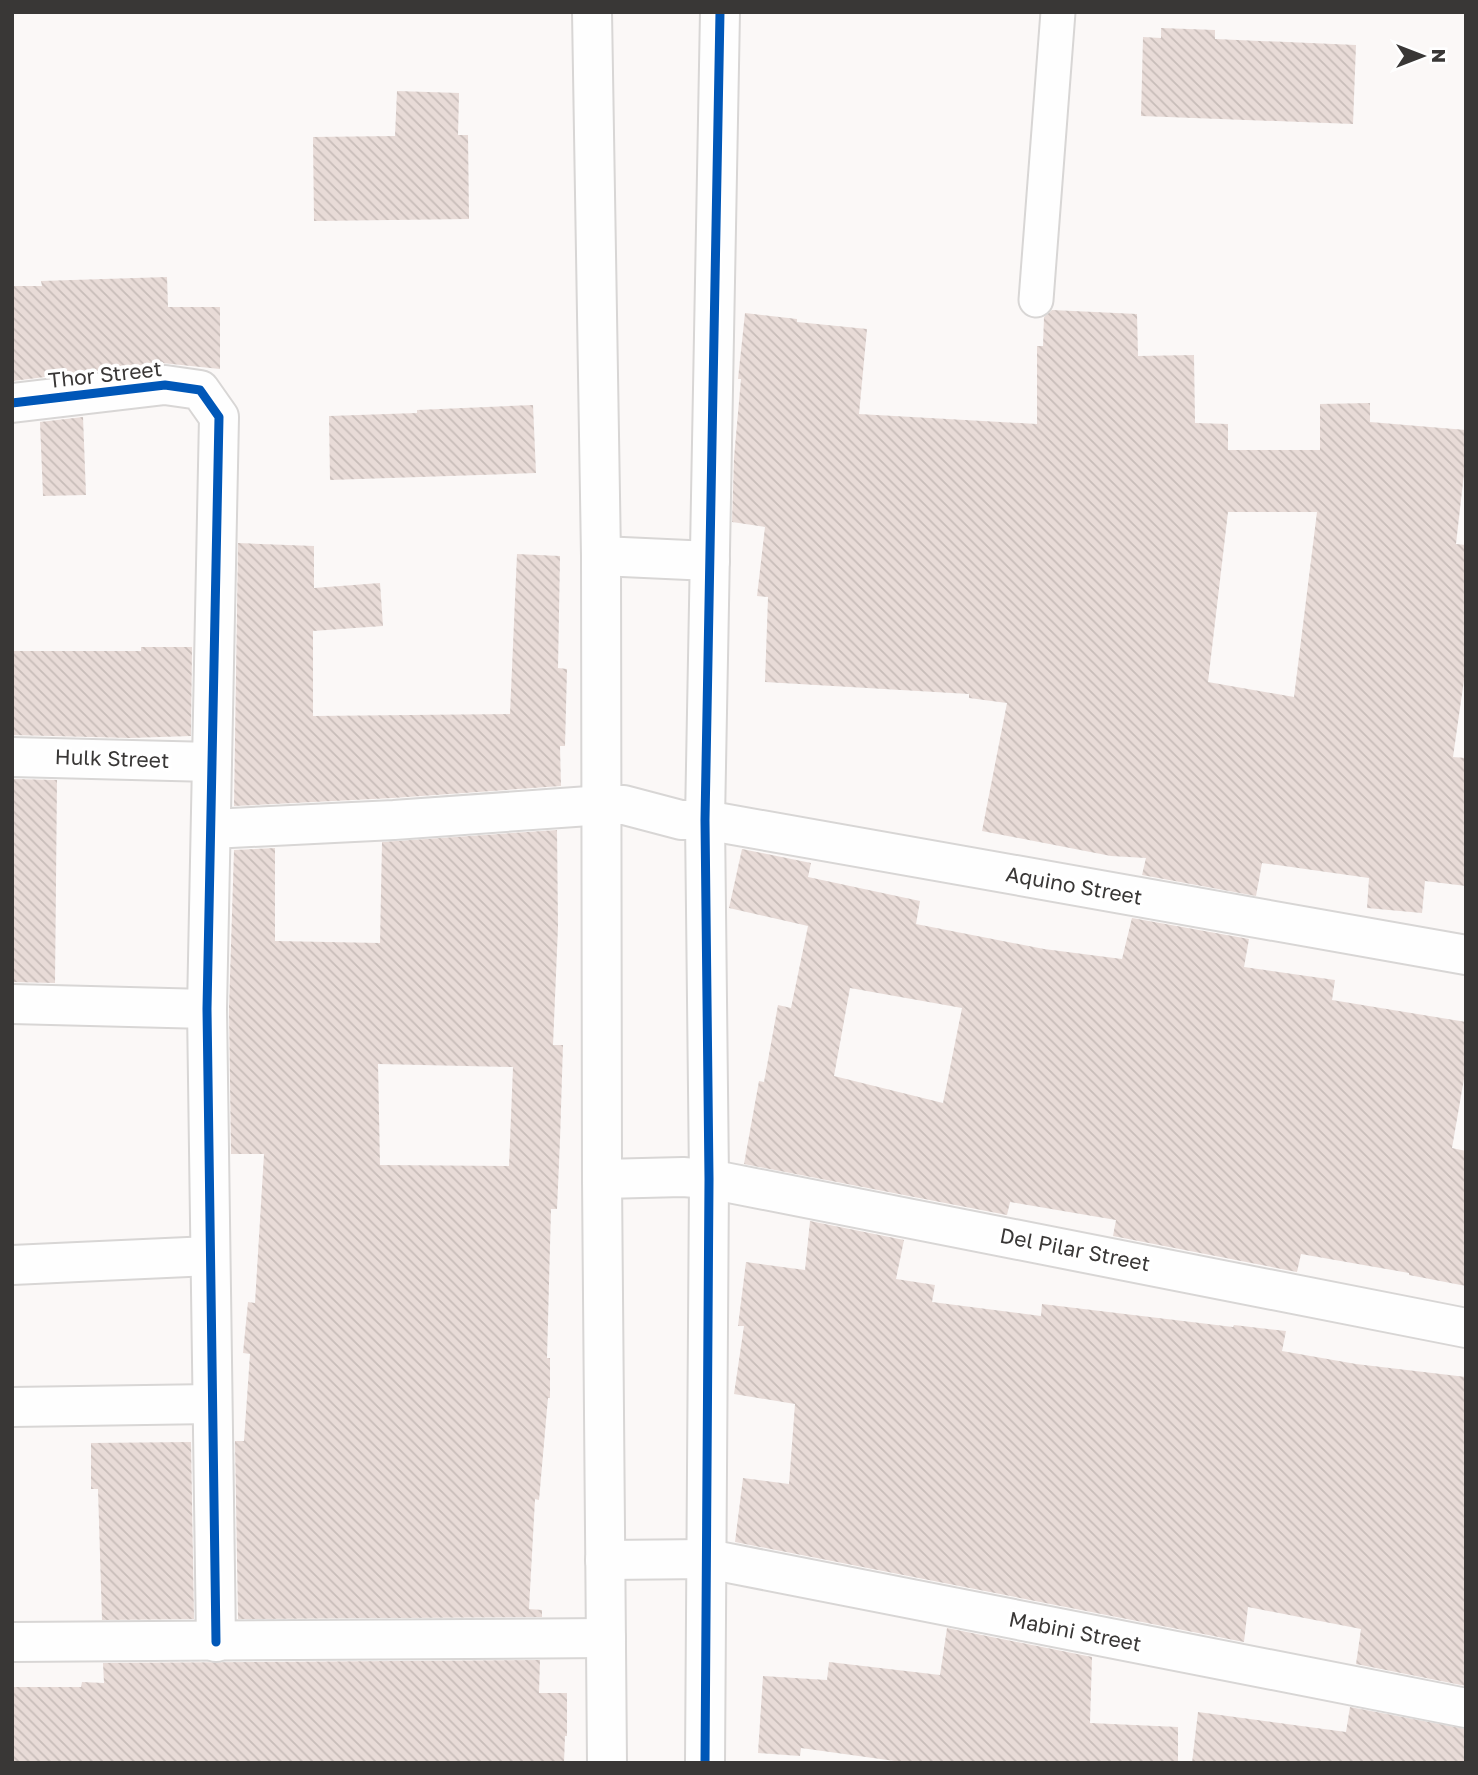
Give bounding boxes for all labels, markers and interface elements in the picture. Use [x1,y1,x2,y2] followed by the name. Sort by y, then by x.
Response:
[1387,21,1457,91] north arrow
[1428,49,1451,63] text: N
[47,355,163,393] street label: Thor Street
[54,743,170,773] street label: Hulk Street
[1004,860,1144,910] street label: Aquino Street
[998,1222,1152,1276] street label: Del Pilar Street
[1007,1605,1144,1657] street label: Mabini Street

